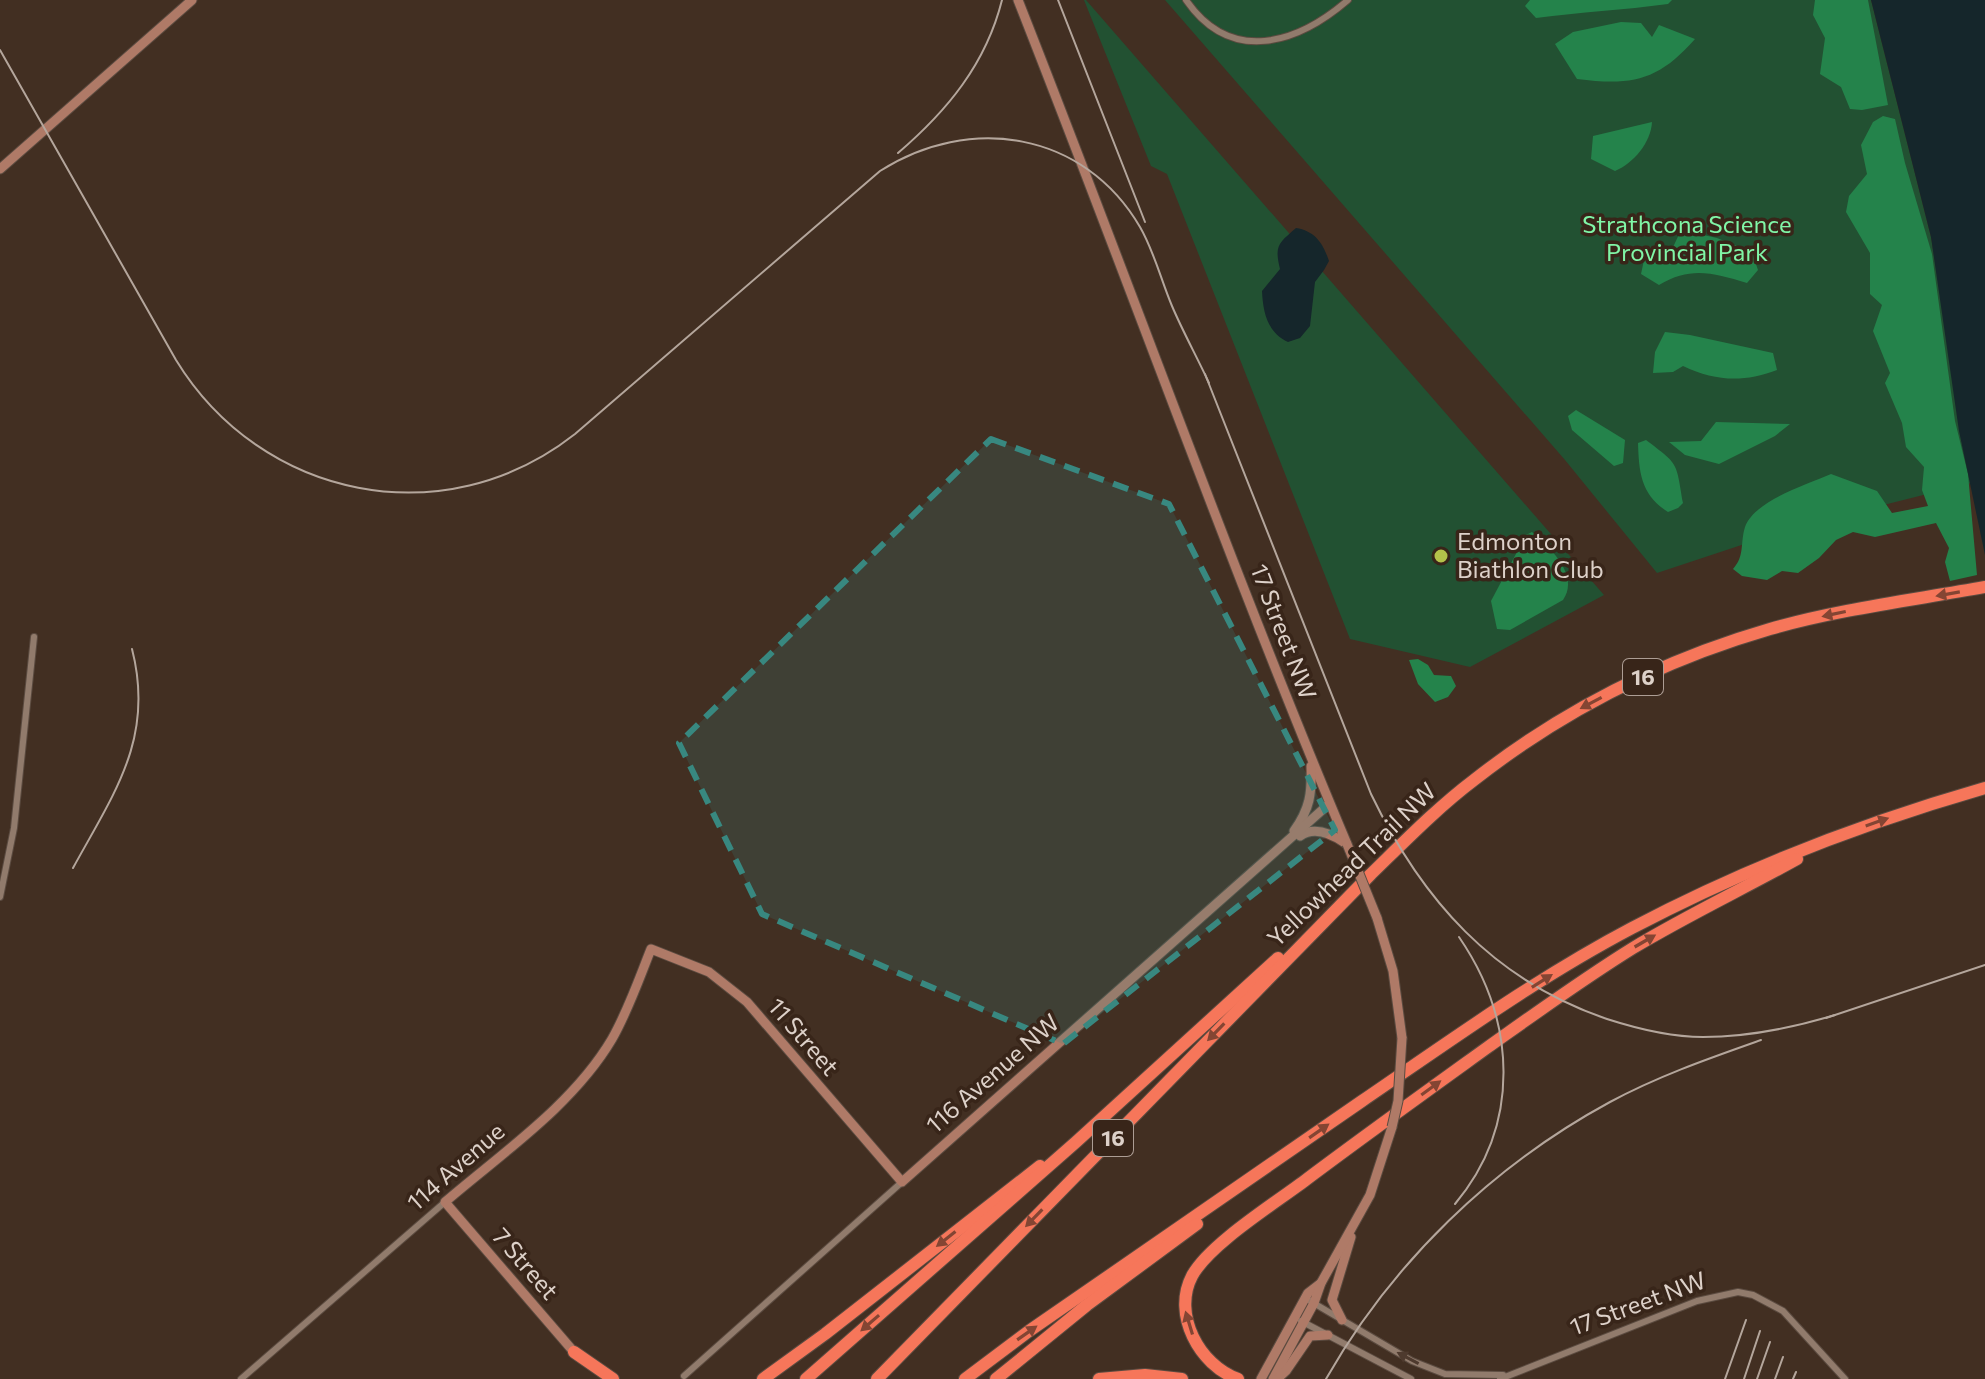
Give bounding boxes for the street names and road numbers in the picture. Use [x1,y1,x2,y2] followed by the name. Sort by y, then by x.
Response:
[1245,560,1323,703] street label: 17 Street NW
[1623,659,1663,695] road number: 16
[1260,776,1441,952] street label: Yellowhead Trail NW
[763,991,846,1081] street label: 11 Street
[920,1007,1064,1139] street label: 116 Avenue NW
[400,1116,510,1216] street label: 114 Avenue
[1093,1120,1133,1156] road number: 16
[487,1221,565,1305] street label: 7 Street
[1566,1265,1709,1341] street label: 17 Street NW

